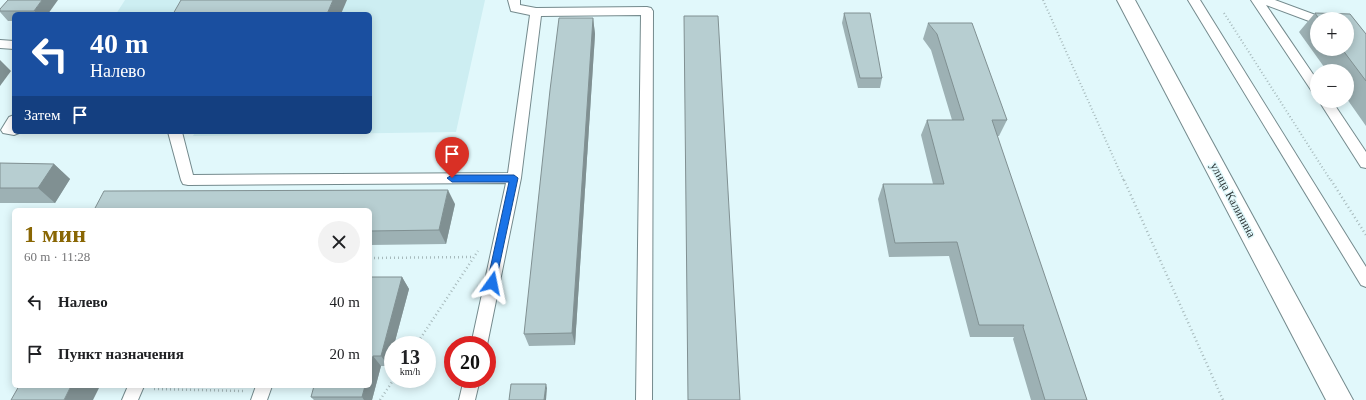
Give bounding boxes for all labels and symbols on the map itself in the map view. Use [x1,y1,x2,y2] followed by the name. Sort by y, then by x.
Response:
[435,137,469,178] pin
[1207,160,1259,240] street label: улица Калинина
[471,262,513,304] position arrow
[444,336,496,388] speed limit sign: 20

